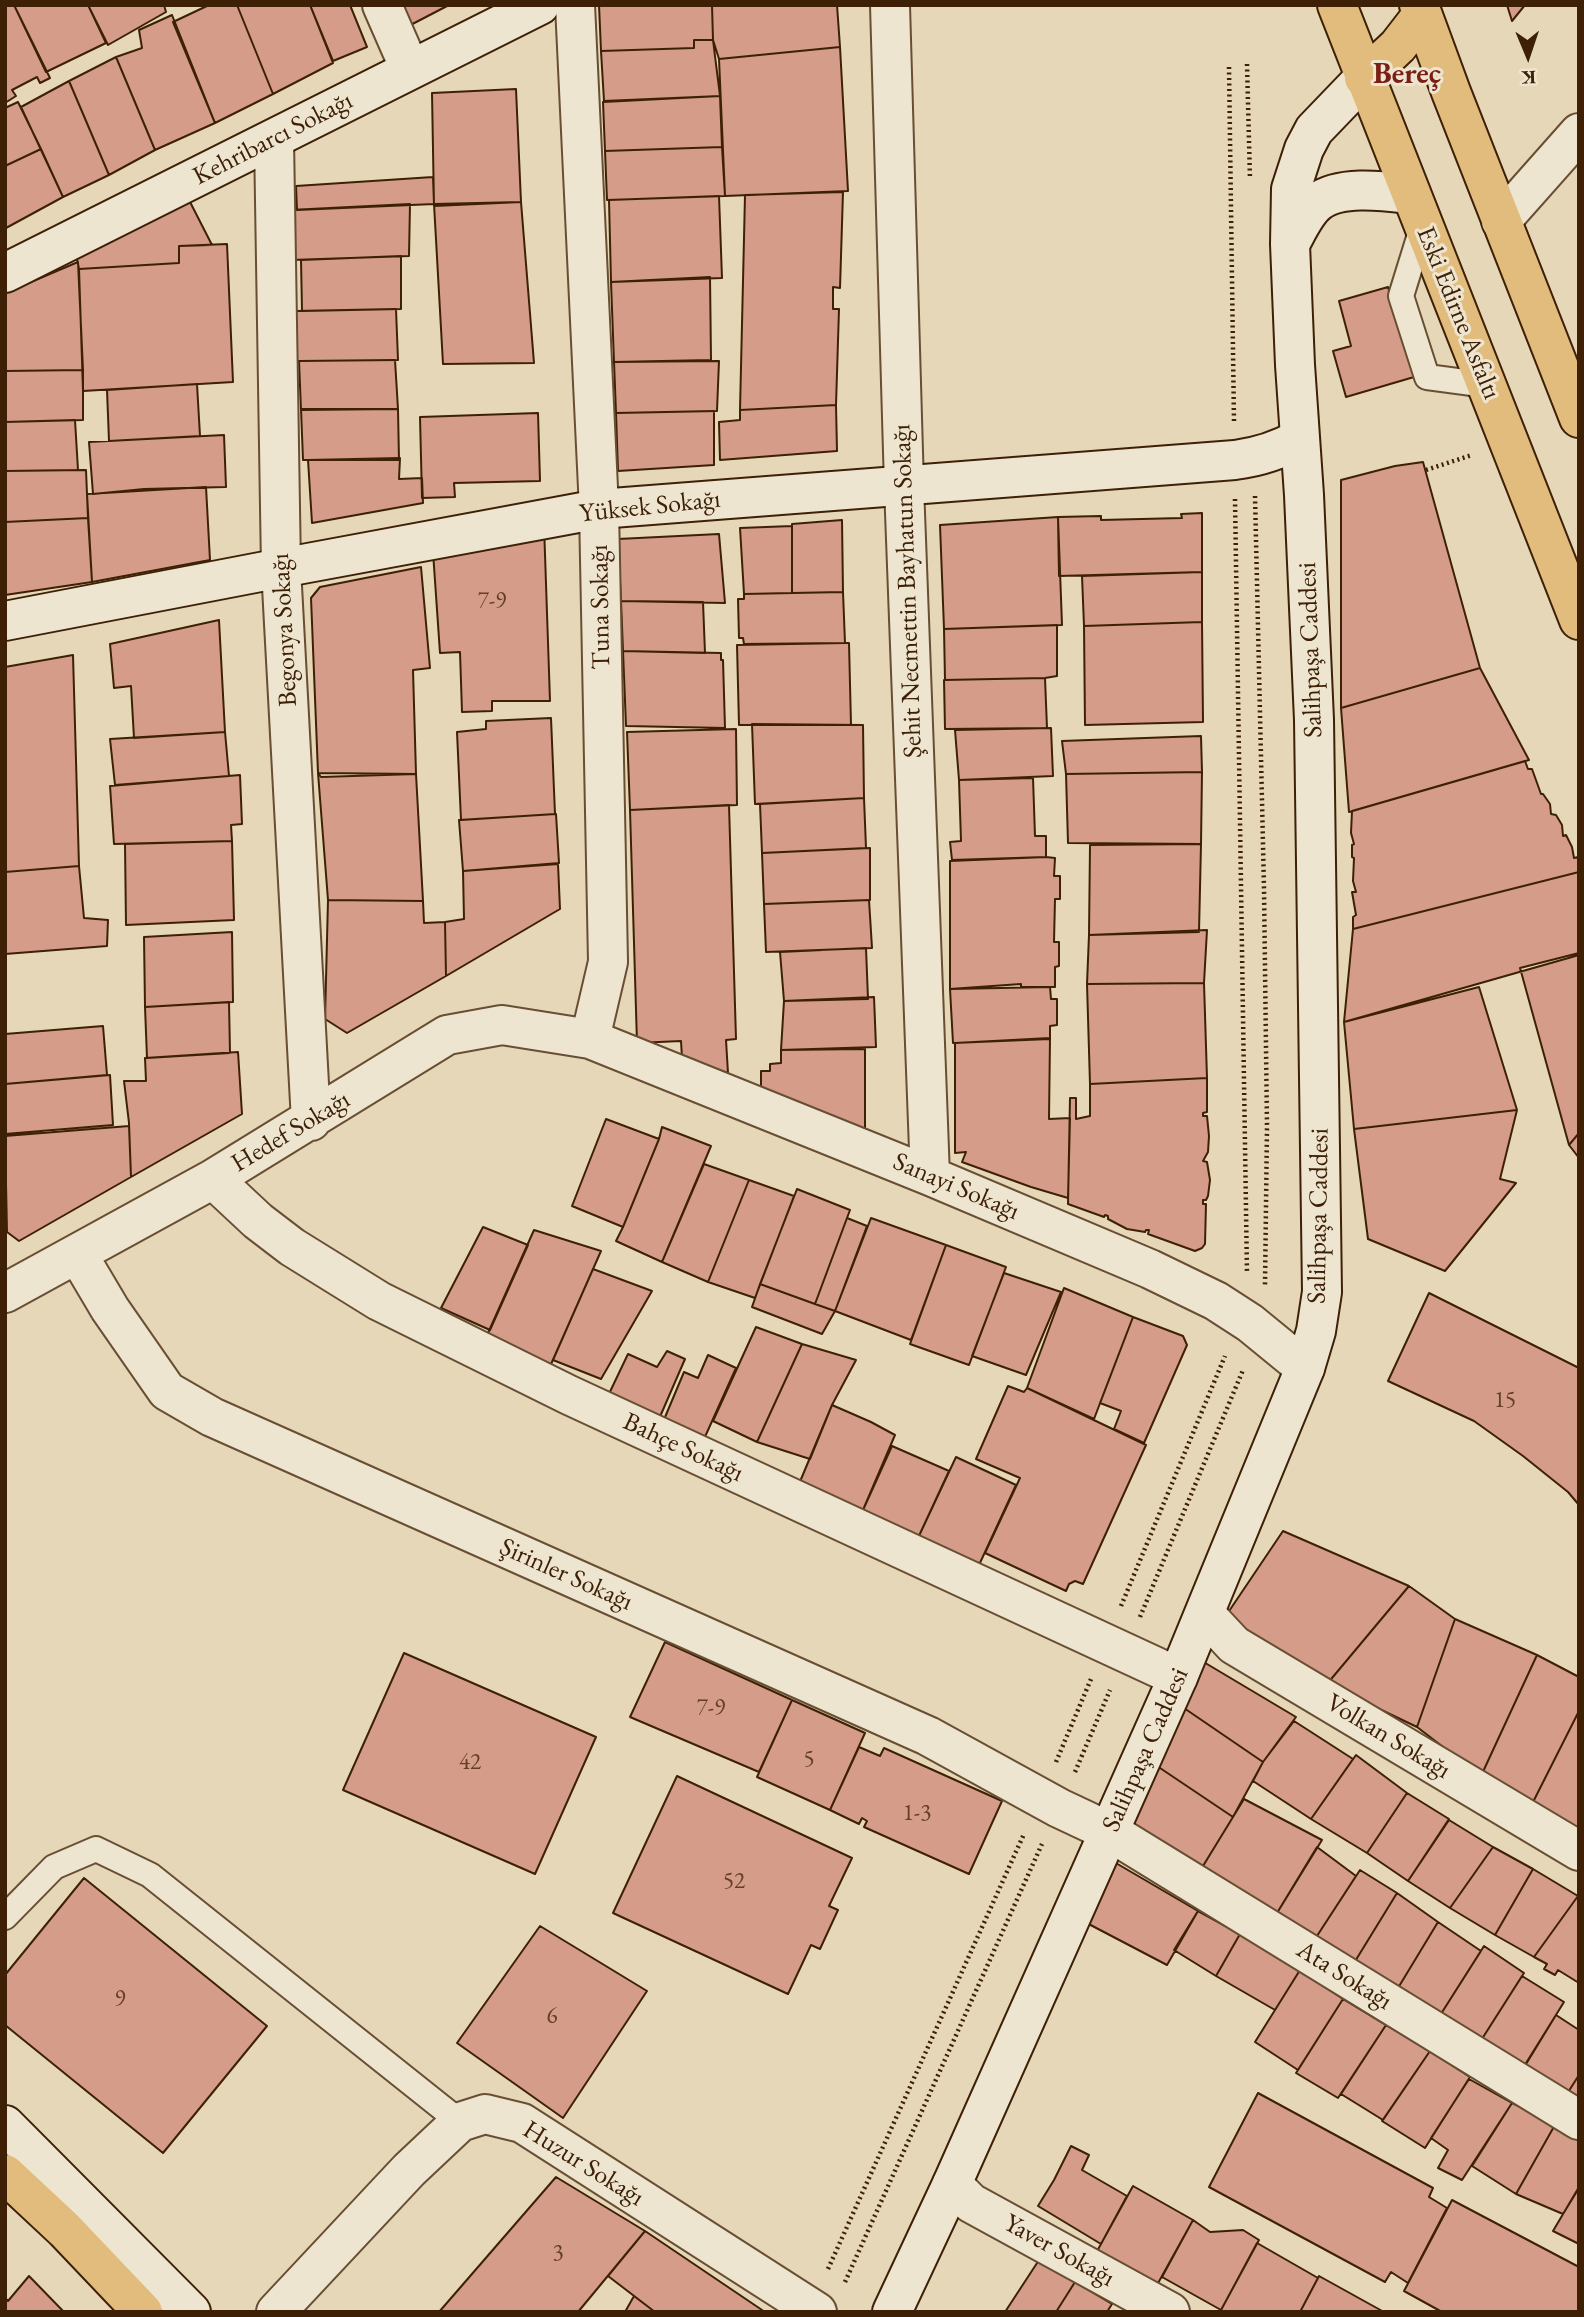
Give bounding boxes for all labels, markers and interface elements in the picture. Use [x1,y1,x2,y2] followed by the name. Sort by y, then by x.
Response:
[1493,21,1563,91] north arrow
[1373,57,1441,93] district label: Bereç
[1521,65,1536,90] text: K
[188,85,358,193] street label: Kehribarcı Sokağı
[1409,222,1507,404] street label: Eski Edirne Asfaltı
[887,423,929,759] street label: Şehit Necmettin Bayhatun Sokağı
[578,484,722,530] street label: Yüksek Sokağı
[584,544,618,670] street label: Tuna Sokağı
[265,552,305,708] street label: Begonya Sokağı
[1292,562,1330,738] street label: Salihpaşa Caddesi
[478,588,506,616] house number: 7-9
[226,1085,356,1179] street label: Hedef Sokağı
[1302,1128,1336,1304] street label: Salihpaşa Caddesi
[888,1146,1024,1228] street label: Sanayi Sokağı
[1494,1387,1516,1415] house number: 15
[618,1407,748,1489] street label: Bahçe Sokağı
[495,1532,637,1618] street label: Şirinler Sokağı
[1096,1663,1196,1837] street label: Salihpaşa Caddesi
[1320,1688,1456,1786] street label: Volkan Sokağı
[697,1695,725,1723] house number: 7-9
[803,1746,815,1774] house number: 5
[459,1749,481,1777] house number: 42
[903,1800,931,1828] house number: 1-3
[723,1868,745,1896] house number: 52
[1291,1935,1397,2017] street label: Ata Sokağı
[114,1986,126,2014] house number: 9
[546,2003,558,2031] house number: 6
[517,2114,649,2214] street label: Huzur Sokağı
[998,2208,1120,2294] street label: Yaver Sokağı
[552,2240,564,2268] house number: 3

